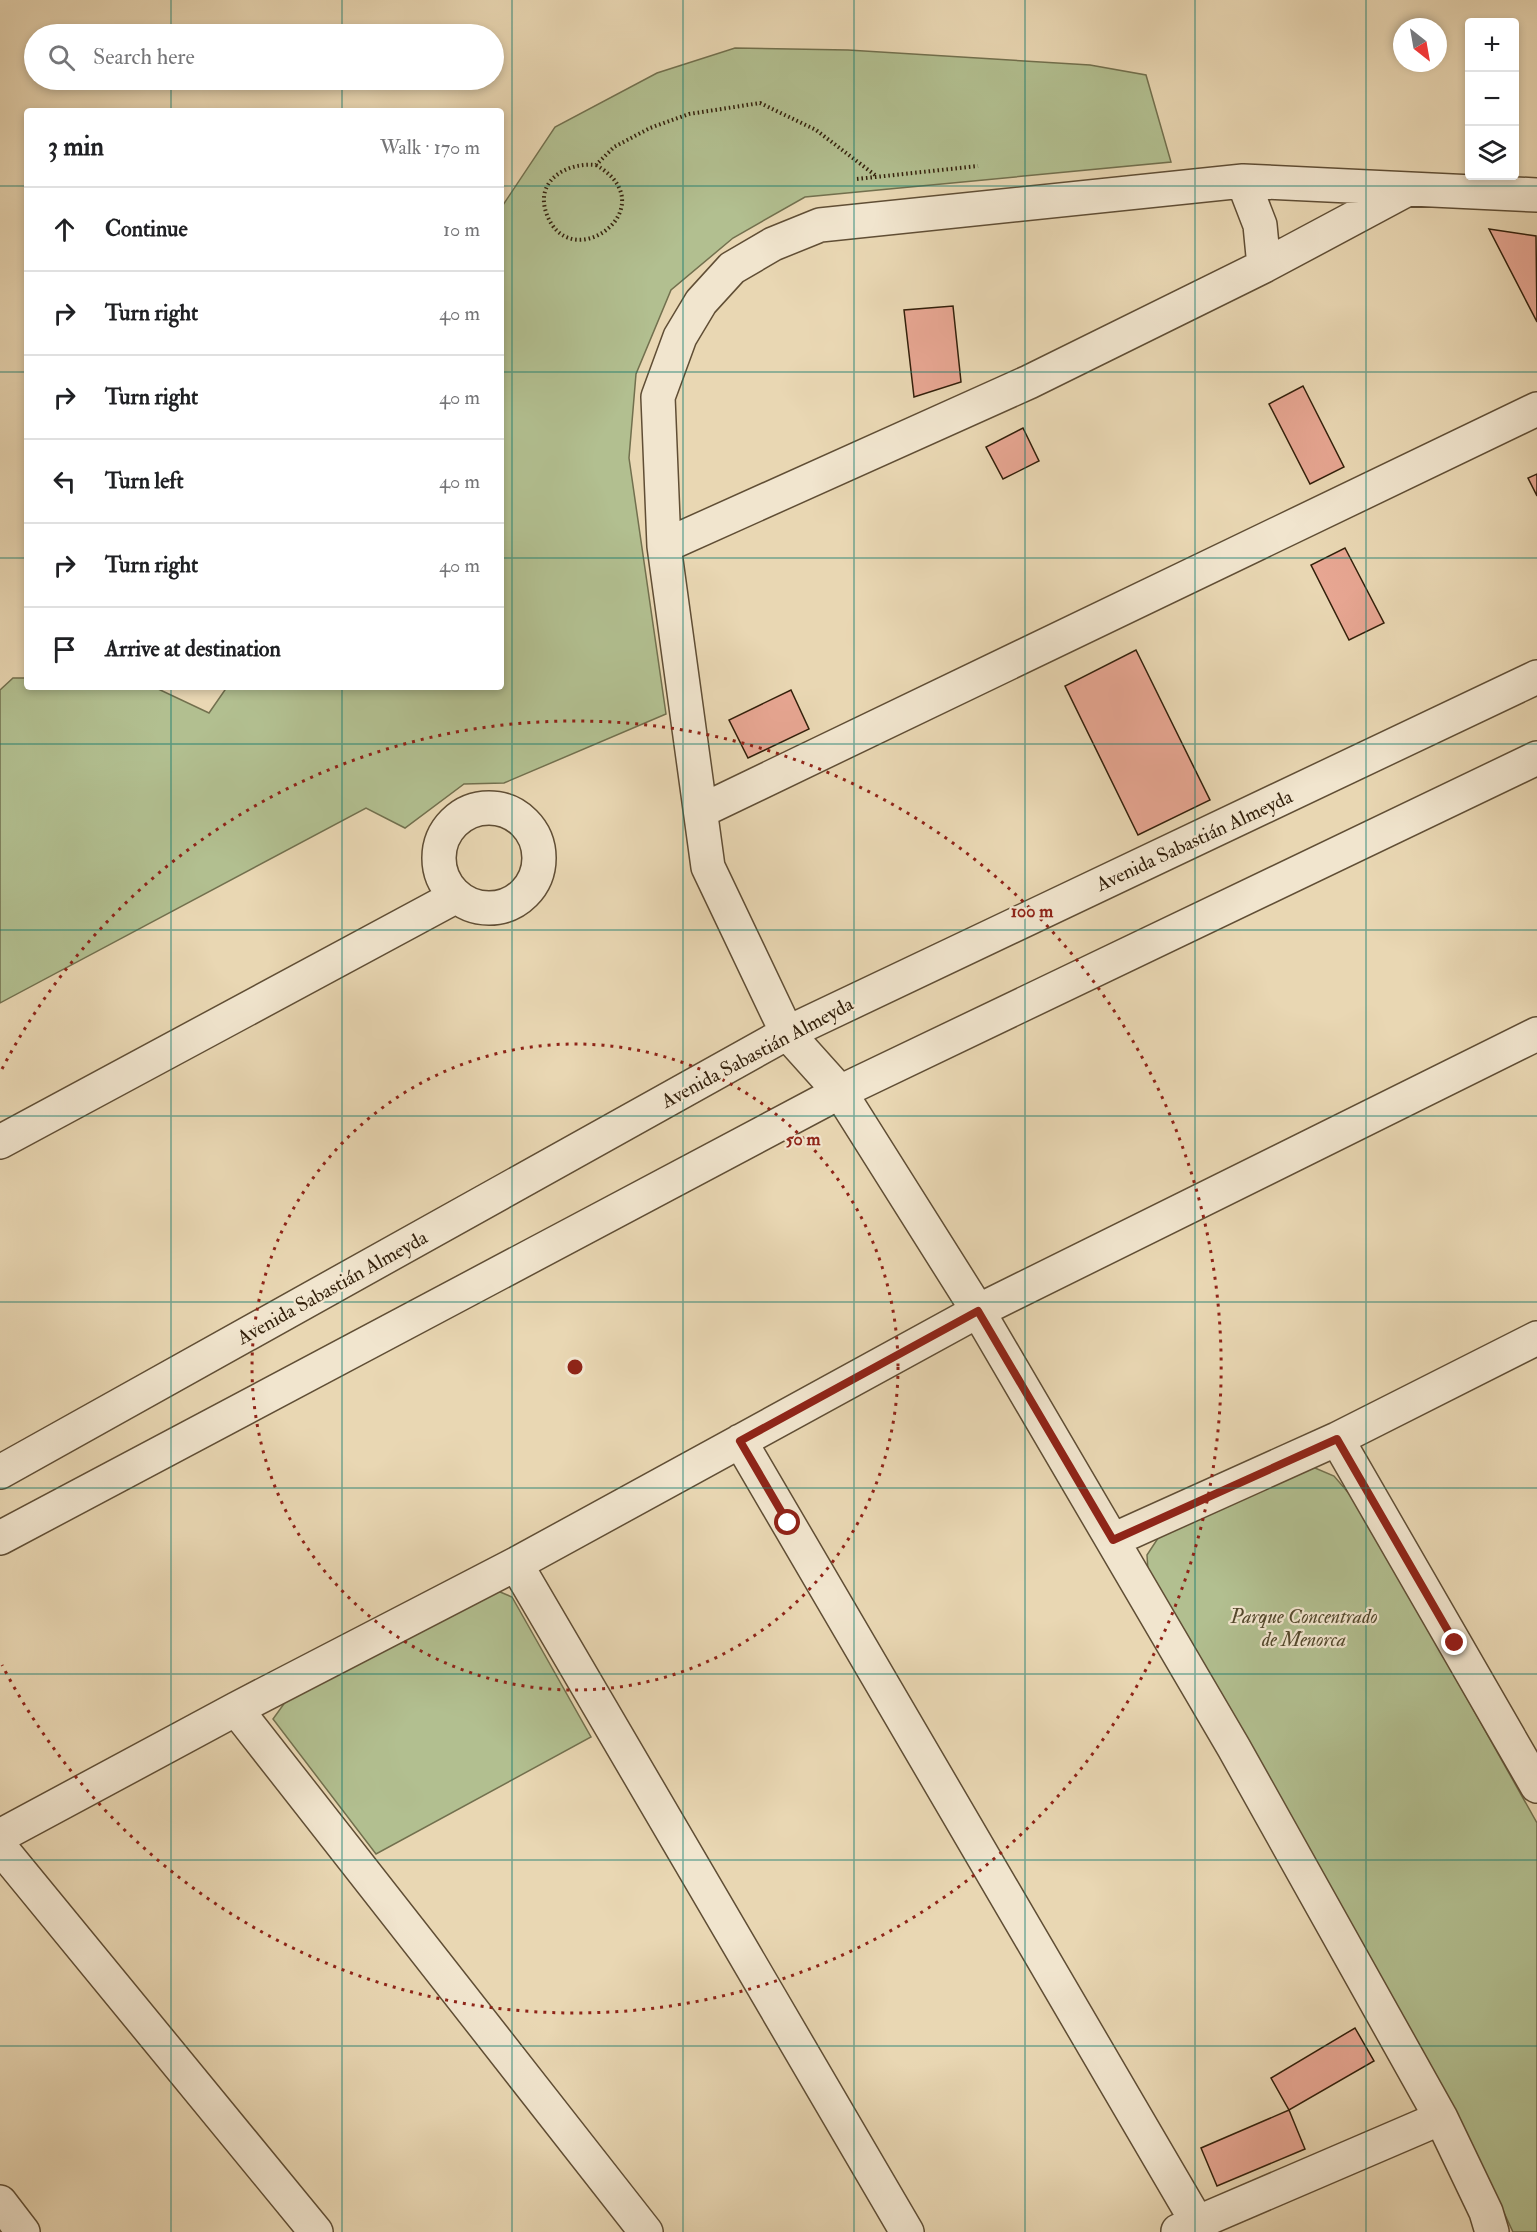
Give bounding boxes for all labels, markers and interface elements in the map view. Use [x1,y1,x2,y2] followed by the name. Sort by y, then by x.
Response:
[1393,18,1447,72] north arrow
[1465,18,1519,180] map controls
[1465,18,1519,72] button: +
[24,24,504,90] search box
[45,41,78,74] icon: search
[93,43,195,71] text: Search here
[1465,72,1519,126] button: −
[1465,126,1519,180] button: layers
[48,131,104,163] text: 3 min
[380,135,480,160] text: Walk · 170 m
[48,213,81,246] icon: ahead
[105,215,188,243] text: Continue
[443,217,480,242] text: 10 m
[48,297,81,330] icon: right
[105,299,198,327] text: Turn right
[439,301,480,326] text: 40 m
[48,381,81,414] icon: right
[105,383,198,411] text: Turn right
[439,385,480,410] text: 40 m
[48,465,81,498] icon: left
[105,467,184,495] text: Turn left
[439,469,480,494] text: 40 m
[48,549,81,582] icon: right
[105,551,198,579] text: Turn right
[439,553,480,578] text: 40 m
[48,633,81,666] icon: arrive
[105,635,281,663] text: Arrive at destination
[1091,784,1297,897] street label: Avenida Sabastián Almeyda
[1011,900,1054,923] text: 100 m
[656,991,858,1114] street label: Avenida Sabastián Almeyda
[786,1128,821,1151] text: 50 m
[232,1224,433,1351] street label: Avenida Sabastián Almeyda
[565,1357,585,1377] centre of rings
[774,1509,800,1535] route start
[1229,1604,1378,1652] park label: Parque Concentrado de Menorca
[1441,1629,1467,1655] route end

